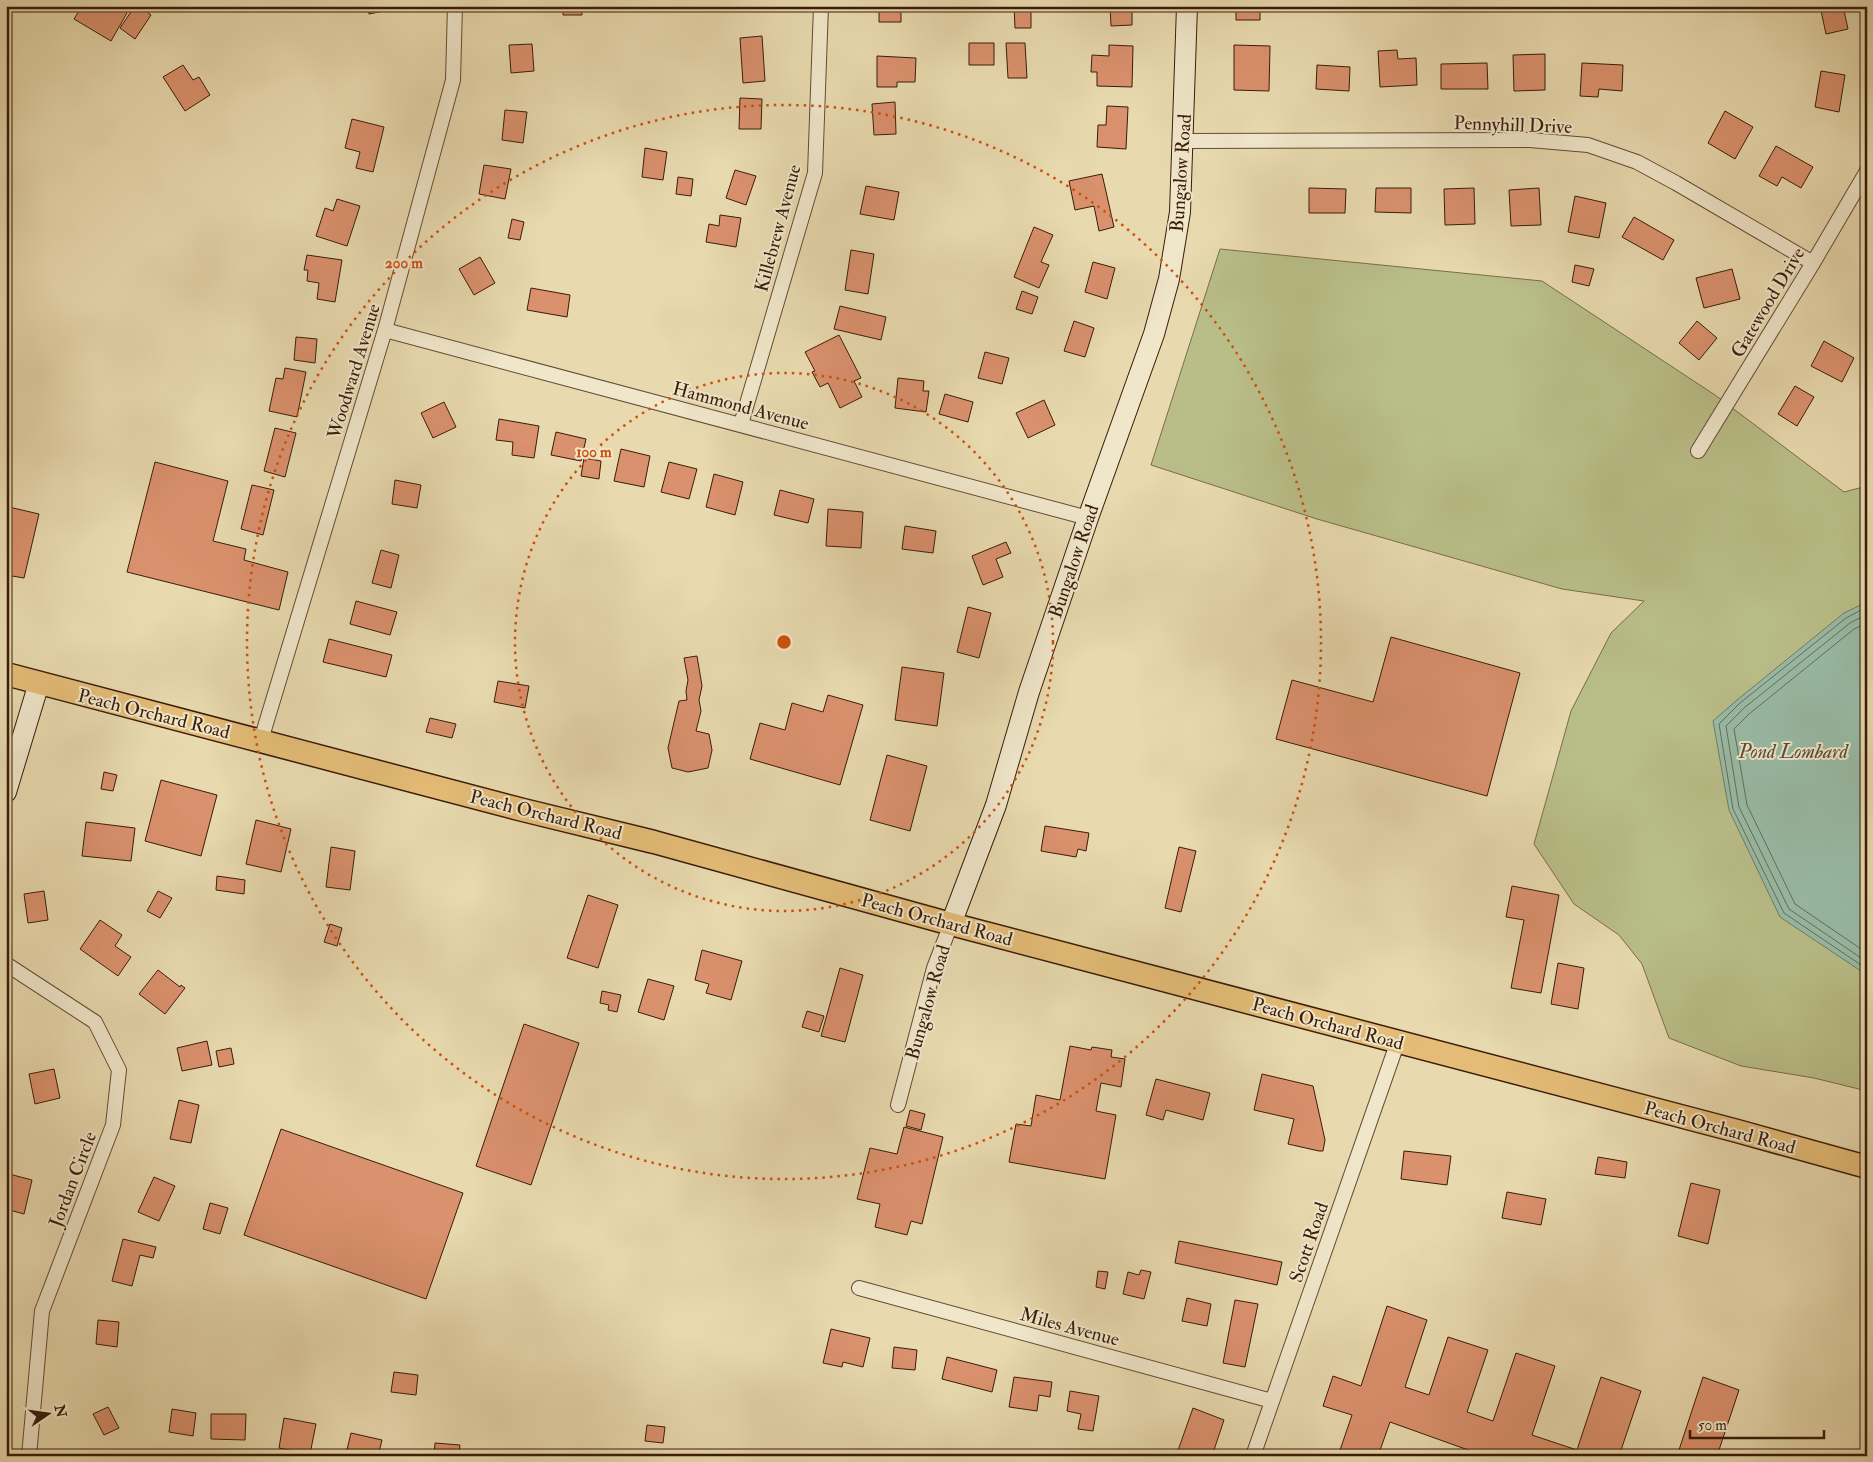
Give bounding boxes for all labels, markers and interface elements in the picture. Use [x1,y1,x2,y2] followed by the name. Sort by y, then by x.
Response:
[1453,111,1573,139] street label: Pennyhill Drive
[1165,112,1197,233] street label: Bungalow Road
[749,162,807,295] street label: Killebrew Avenue
[1725,243,1810,362] street label: Gatewood Drive
[385,254,423,273] text: 200 m
[322,301,386,443] street label: Woodward Avenue
[670,376,812,436] street label: Hammond Avenue
[576,443,612,462] text: 100 m
[1043,501,1105,621] street label: Bungalow Road
[775,633,793,651] centre of rings
[75,683,233,745] street label: Peach Orchard Road
[1737,739,1849,764] water label: Pond Lombard
[467,784,625,846] street label: Peach Orchard Road
[858,888,1016,952] street label: Peach Orchard Road
[900,941,956,1063] street label: Bungalow Road
[1249,992,1407,1056] street label: Peach Orchard Road
[1641,1096,1799,1160] street label: Peach Orchard Road
[43,1128,102,1232] street label: Jordan Circle
[1284,1198,1334,1286] street label: Scott Road
[1018,1302,1122,1352] street label: Miles Avenue
[22,1390,72,1440] north arrow
[50,1402,70,1420] text: N
[1690,1407,1824,1439] scale bar
[1698,1416,1727,1435] text: 50 m

